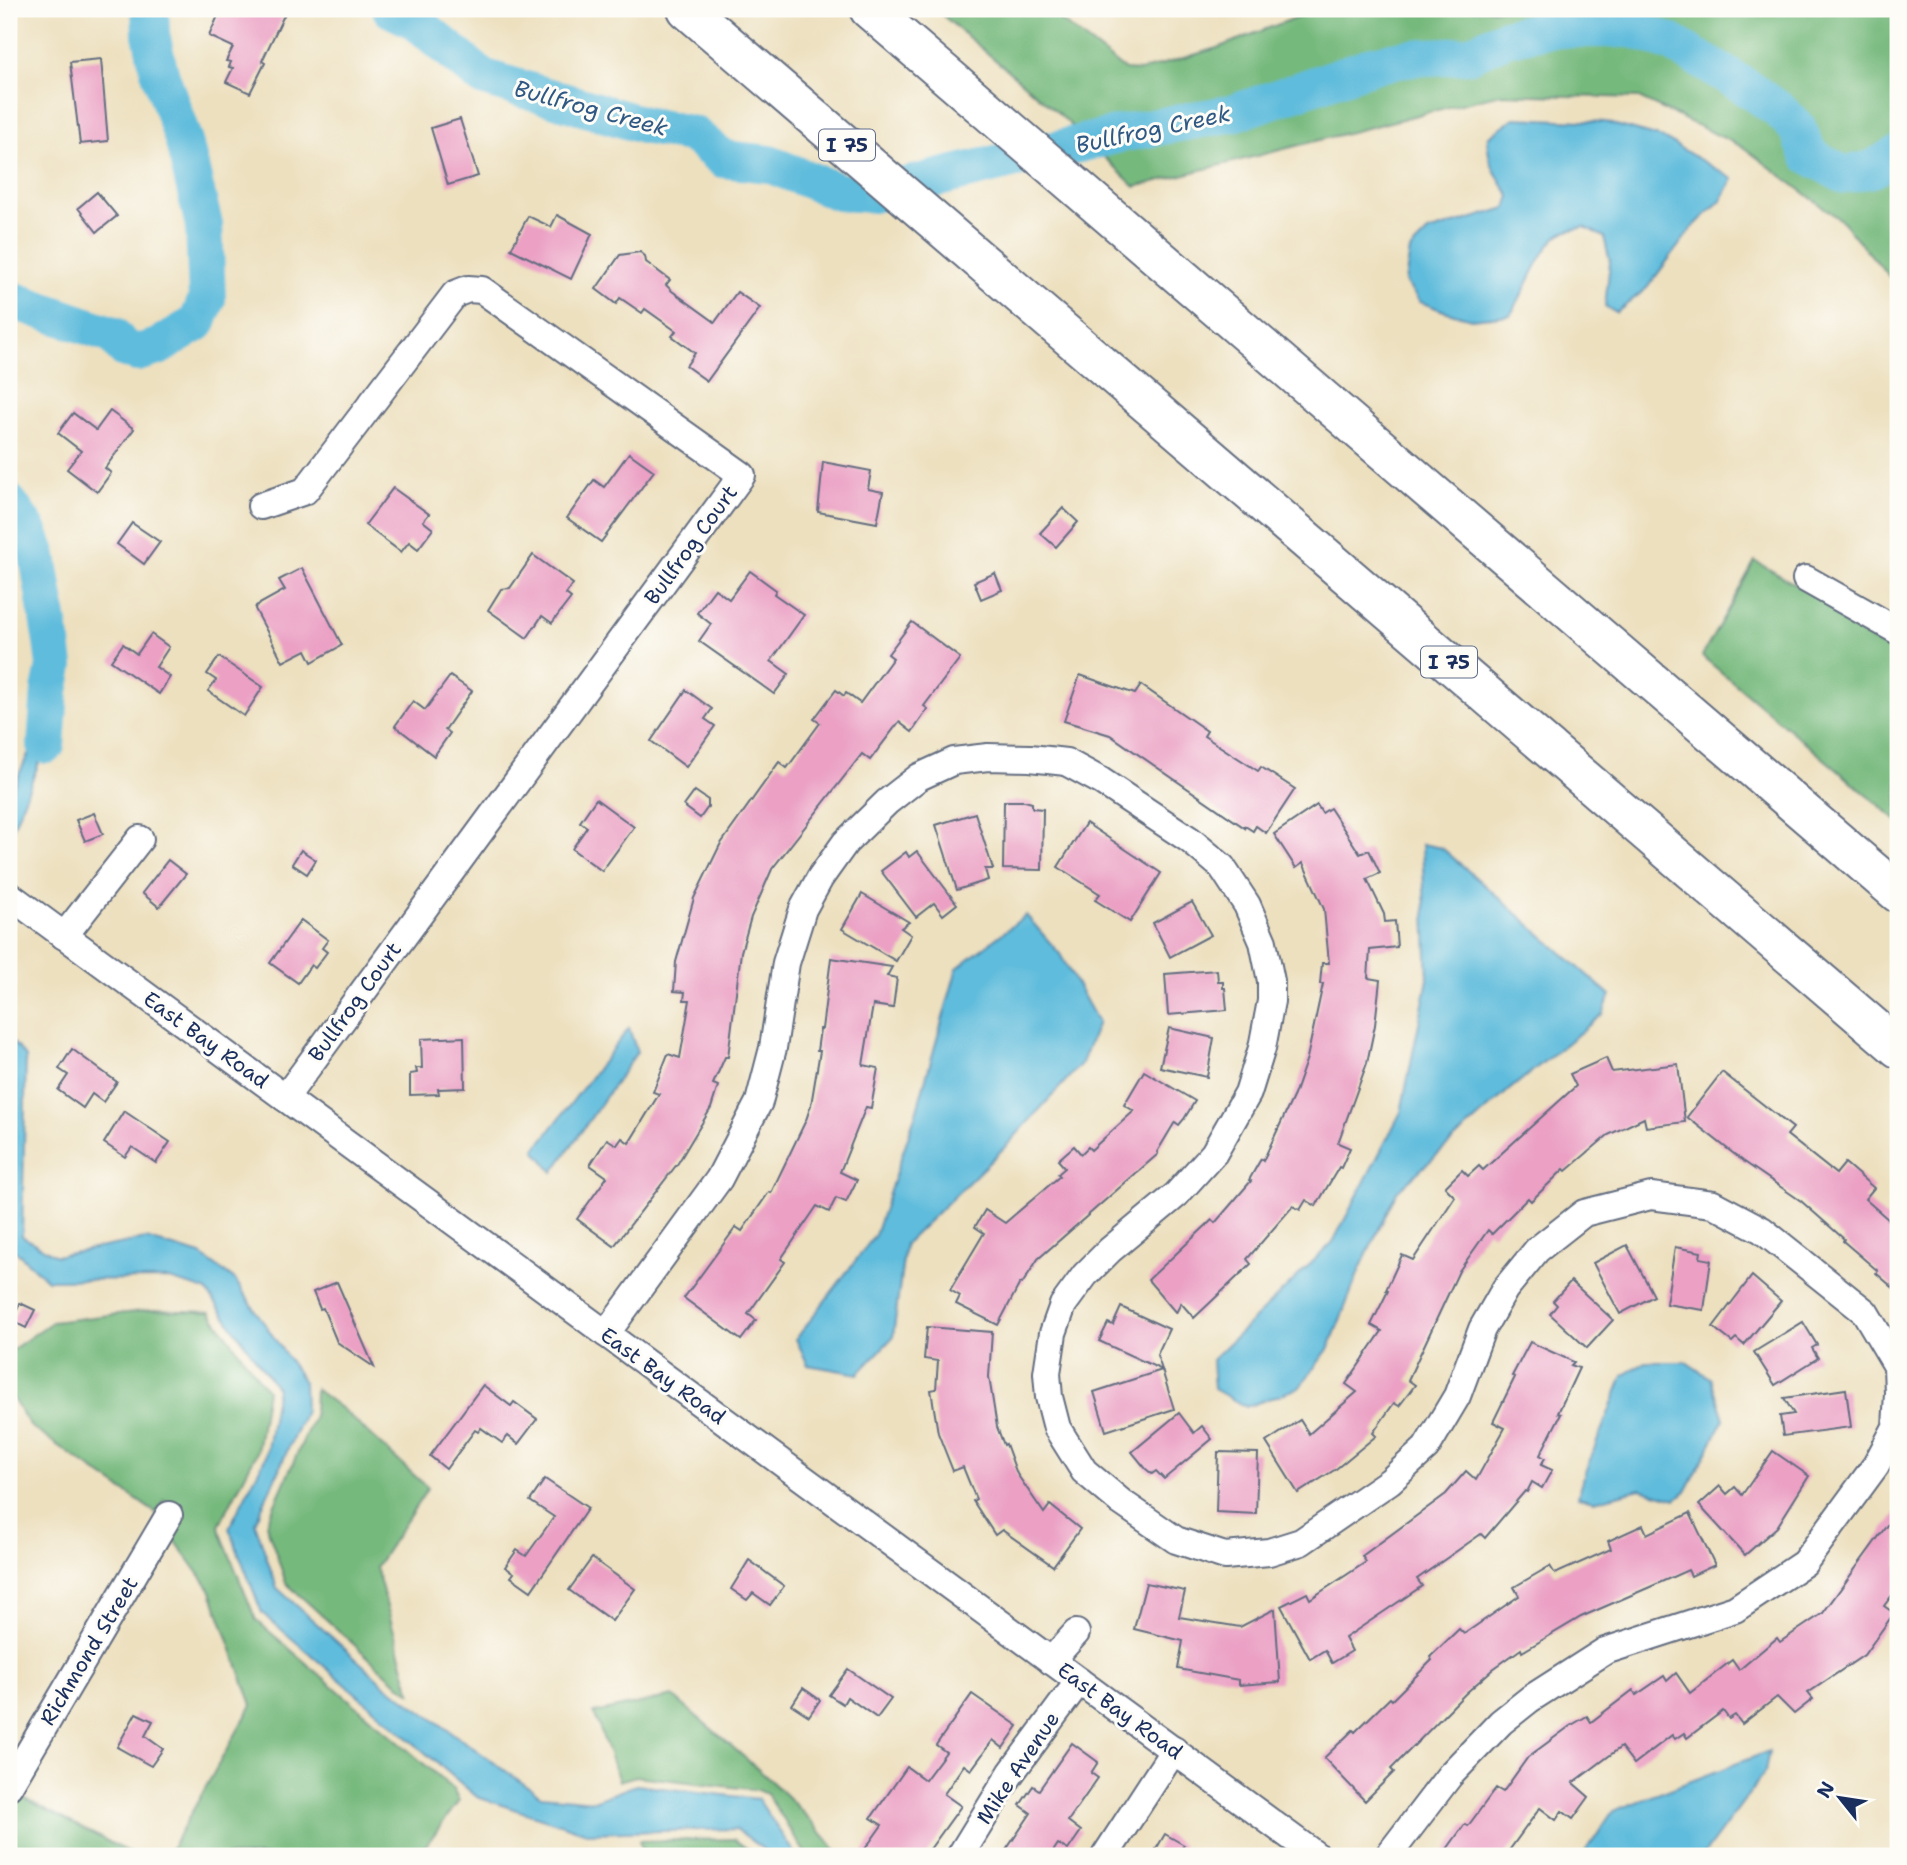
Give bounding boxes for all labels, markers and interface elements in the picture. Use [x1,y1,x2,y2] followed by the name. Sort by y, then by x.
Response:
[511,73,671,143] water label: Bullfrog Creek
[1073,98,1233,160] water label: Bullfrog Creek
[819,130,875,160] road number: I 75
[638,480,744,610] street label: Bullfrog Court
[1421,646,1477,678] road number: I 75
[302,937,408,1067] street label: Bullfrog Court
[138,985,274,1095] street label: East Bay Road
[595,1321,731,1431] street label: East Bay Road
[34,1571,144,1731] street label: Richmond Street
[1052,1656,1188,1766] street label: East Bay Road
[970,1706,1066,1830] street label: Mike Avenue
[1806,1764,1876,1834] north arrow
[1811,1777,1840,1803] text: N

